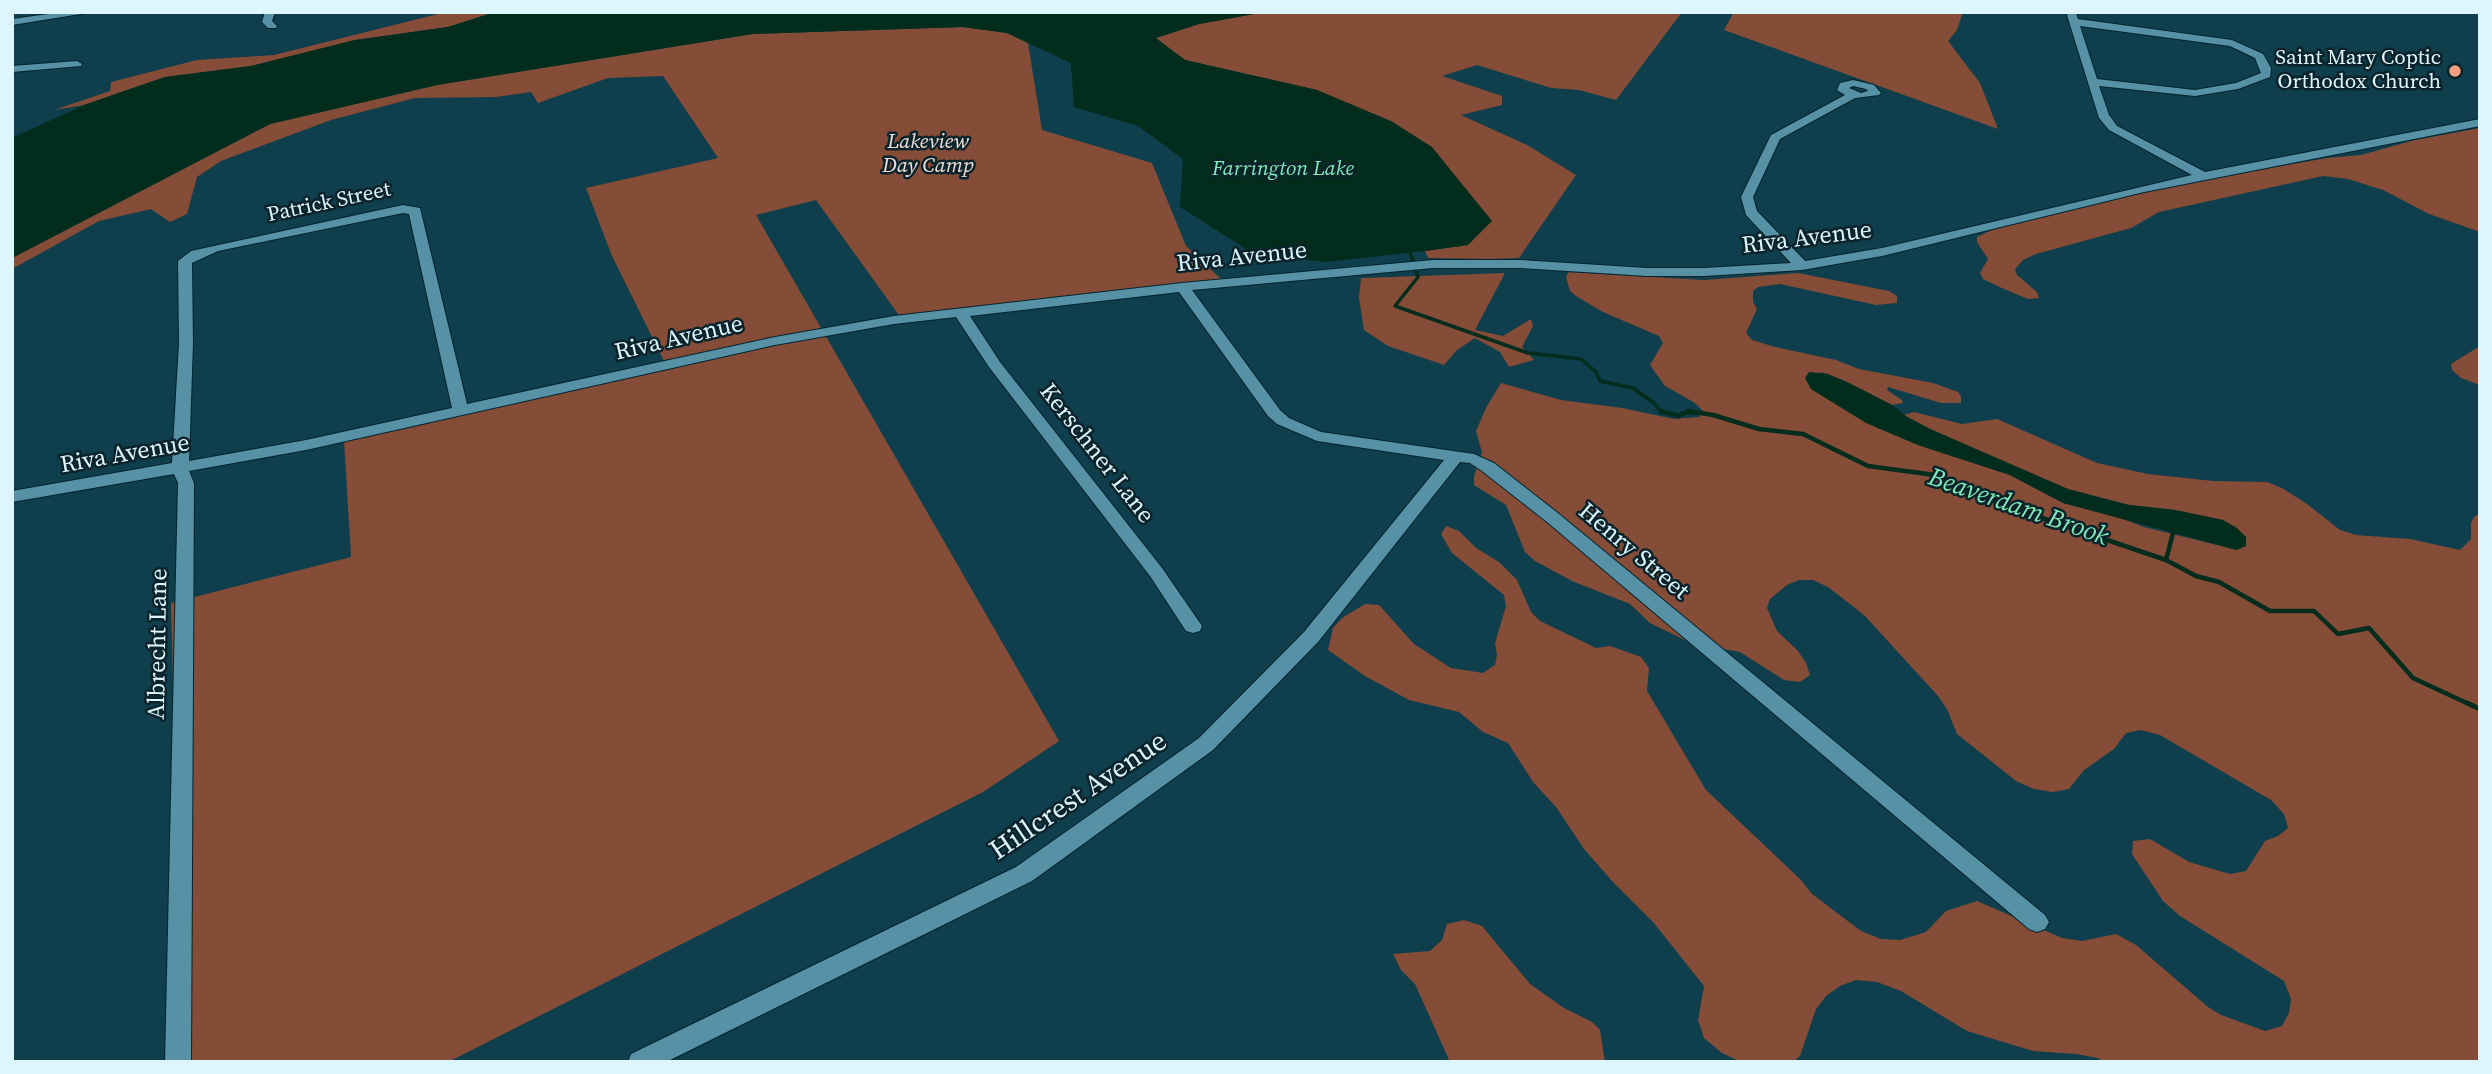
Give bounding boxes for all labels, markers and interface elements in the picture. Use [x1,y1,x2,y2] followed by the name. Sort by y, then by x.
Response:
[2275,46,2441,96] place label: Saint Mary Coptic Orthodox Church
[2447,63,2463,79] marker: Saint Mary Coptic Orthodox Church
[882,130,974,180] park label: Lakeview Day Camp
[1212,157,1354,183] water label: Farrington Lake
[265,178,393,228] street label: Patrick Street
[1740,217,1874,261] street label: Riva Avenue
[1175,237,1309,279] street label: Riva Avenue
[612,310,746,368] street label: Riva Avenue
[1032,378,1160,530] street label: Kerschner Lane
[58,429,192,481] street label: Riva Avenue
[1924,463,2112,553] water label: Beaverdam Brook
[1572,497,1694,607] street label: Henry Street
[143,568,175,720] street label: Albrecht Lane
[984,725,1174,869] street label: Hillcrest Avenue

